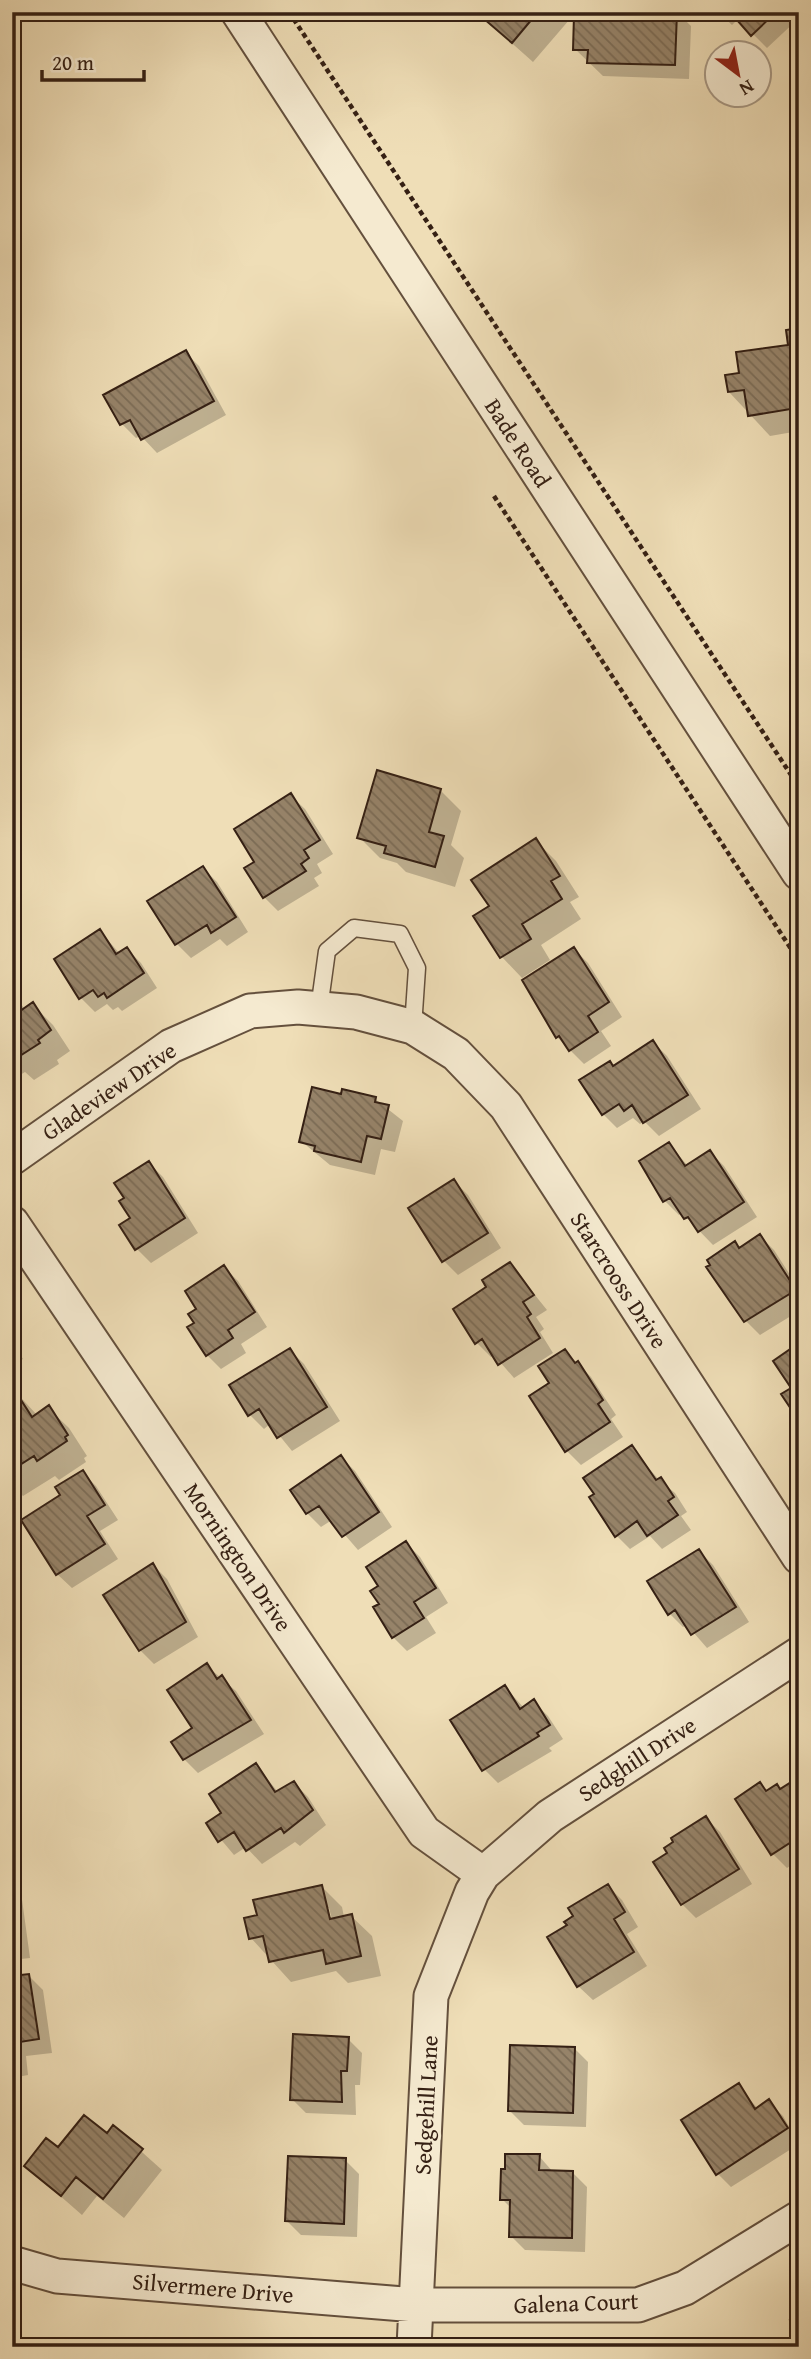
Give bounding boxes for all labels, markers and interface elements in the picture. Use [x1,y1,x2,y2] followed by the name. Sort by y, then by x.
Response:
[42,38,144,82] scale bar
[702,38,772,108] north arrow
[52,47,94,78] text: 20 m
[734,73,760,104] text: N
[477,392,560,494] street label: Bade Road
[35,1033,182,1148] street label: Gladeview Drive
[563,1205,676,1355] street label: Starcrooss Drive
[176,1476,301,1638] street label: Mornington Drive
[571,1708,702,1809] street label: Sedghill Drive
[405,2034,446,2176] street label: Sedgehill Lane
[131,2264,295,2311] street label: Silvermere Drive
[513,2284,639,2321] street label: Galena Court

